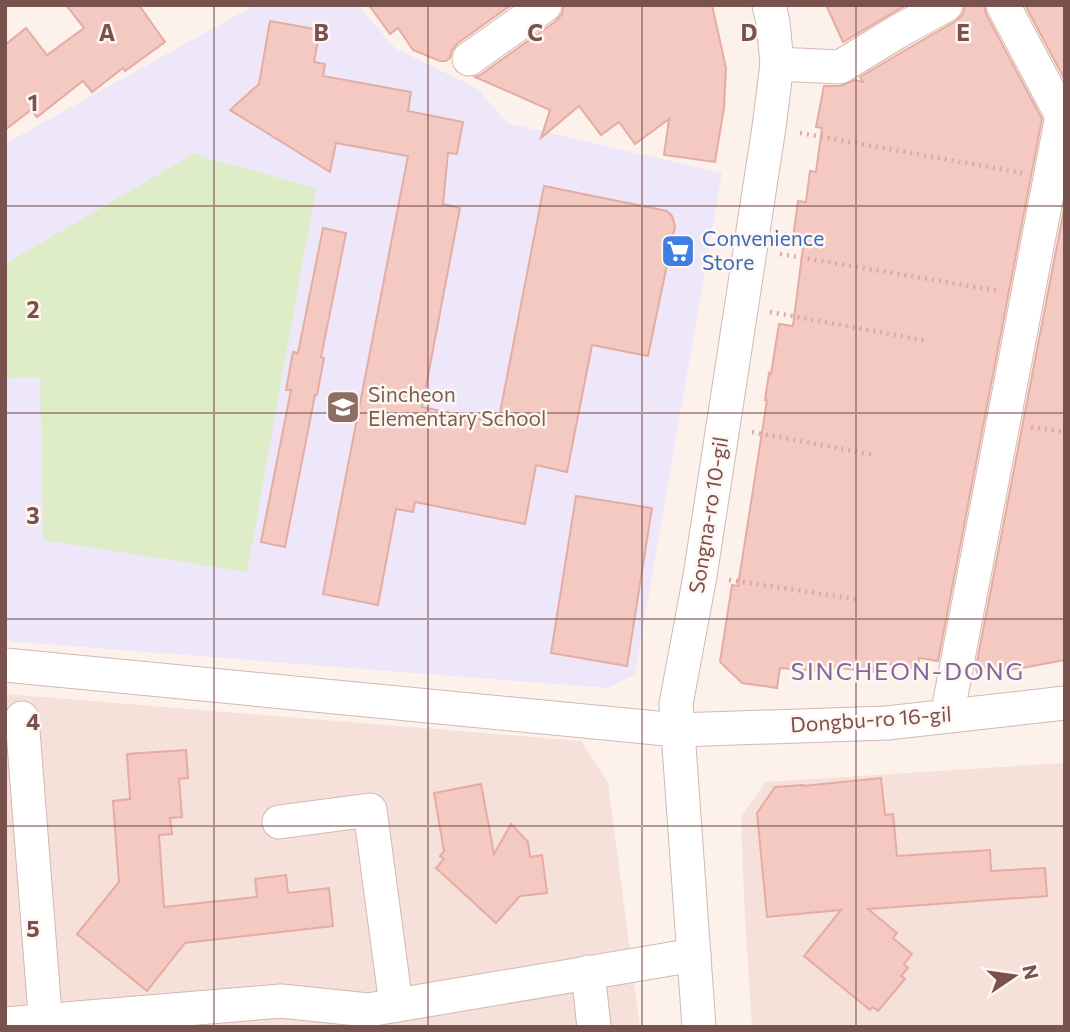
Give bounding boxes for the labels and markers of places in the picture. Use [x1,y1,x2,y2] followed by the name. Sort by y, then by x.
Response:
[702,225,824,274] place label: Convenience Store
[659,232,697,270] supermarket icon: Convenience Store
[368,381,546,430] place label: Sincheon Elementary School
[324,388,362,426] school or university icon: Sincheon Elementary School

